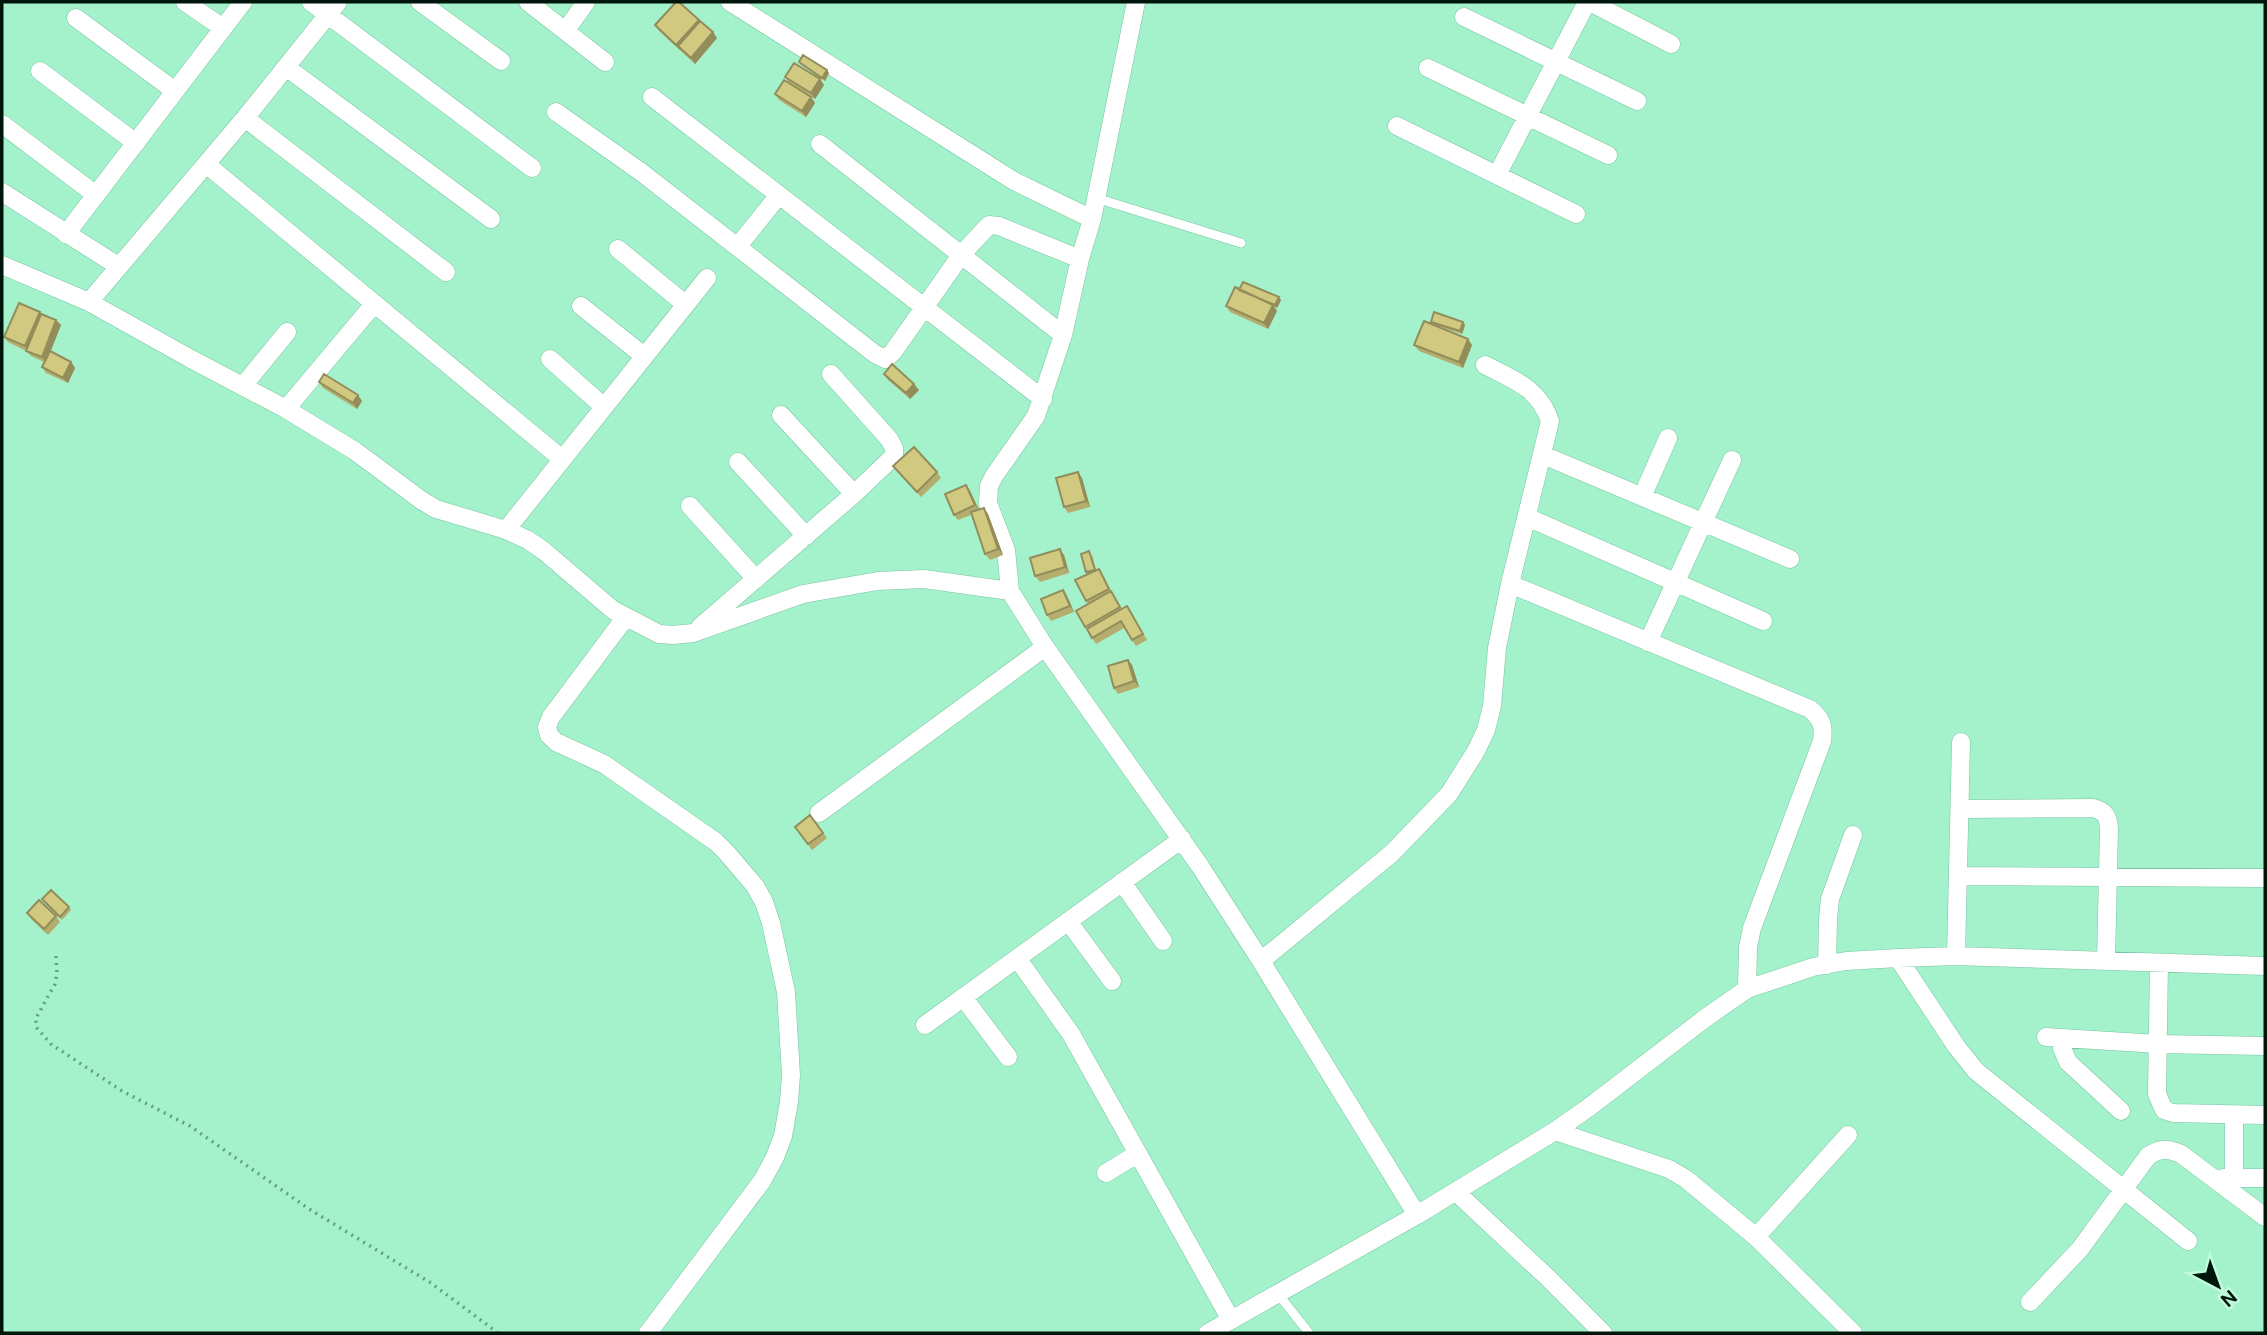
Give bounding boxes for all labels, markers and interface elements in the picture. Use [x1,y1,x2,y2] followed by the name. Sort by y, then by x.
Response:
[2183,1251,2253,1321] north arrow
[2215,1284,2242,1312] text: N

